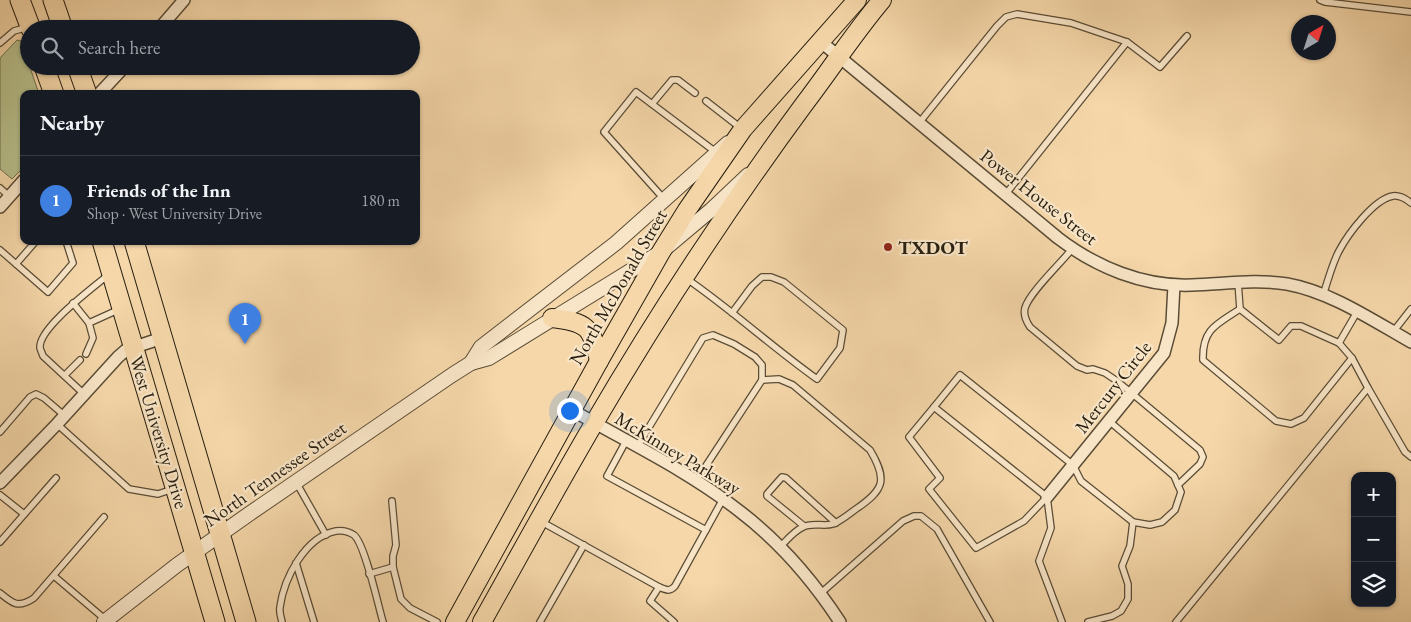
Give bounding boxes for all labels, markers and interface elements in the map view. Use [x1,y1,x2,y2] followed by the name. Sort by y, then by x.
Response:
[1291,15,1336,60] north arrow
[20,20,420,75] search box
[38,34,66,62] icon: search
[78,35,160,60] text: Search here
[40,109,104,136] text: Nearby
[975,143,1103,251] street label: Power House Street
[87,178,231,203] text: Friends of the Inn
[52,190,60,211] text: 1
[361,190,400,211] text: 180 m
[87,203,262,224] text: Shop · West University Drive
[563,205,673,369] street label: North McDonald Street
[898,235,968,260] place label: TXDOT
[882,241,894,253] marker: TXDOT
[229,303,261,344] pin: 1
[1069,336,1157,438] street label: Mercury Circle
[124,353,194,511] street label: West University Drive
[557,398,583,424] your location
[610,406,746,501] street label: McKinney Parkway
[199,415,351,533] street label: North Tennessee Street
[1351,472,1396,607] map controls
[1351,472,1396,517] button: +
[1351,517,1396,562] button: −
[1351,562,1396,607] button: layers

